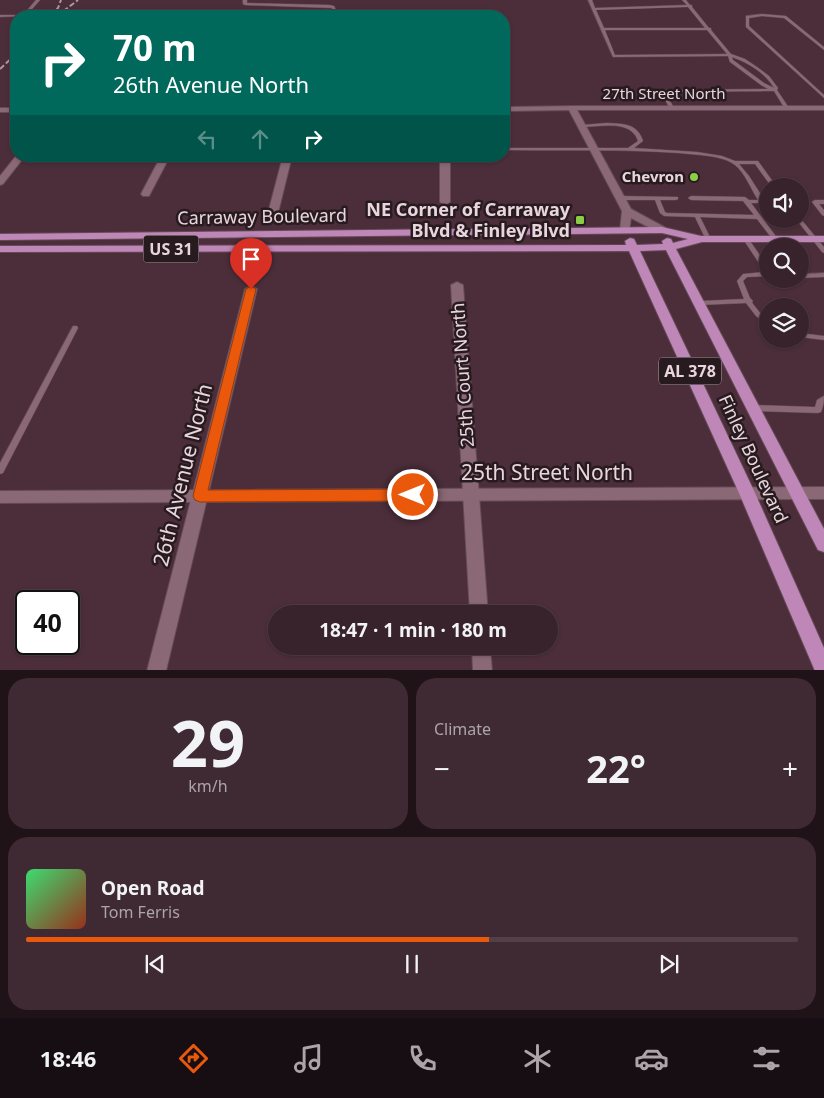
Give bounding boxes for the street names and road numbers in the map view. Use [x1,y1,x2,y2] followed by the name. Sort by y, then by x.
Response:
[603,83,725,103] street label: 27th Street North
[177,203,347,229] street label: Carraway Boulevard
[144,235,198,262] road number: US 31
[445,302,479,448] street label: 25th Court North
[659,358,721,384] road number: AL 378
[146,381,218,569] street label: 26th Avenue North
[714,391,794,527] street label: Finley Boulevard
[461,458,633,486] street label: 25th Street North

